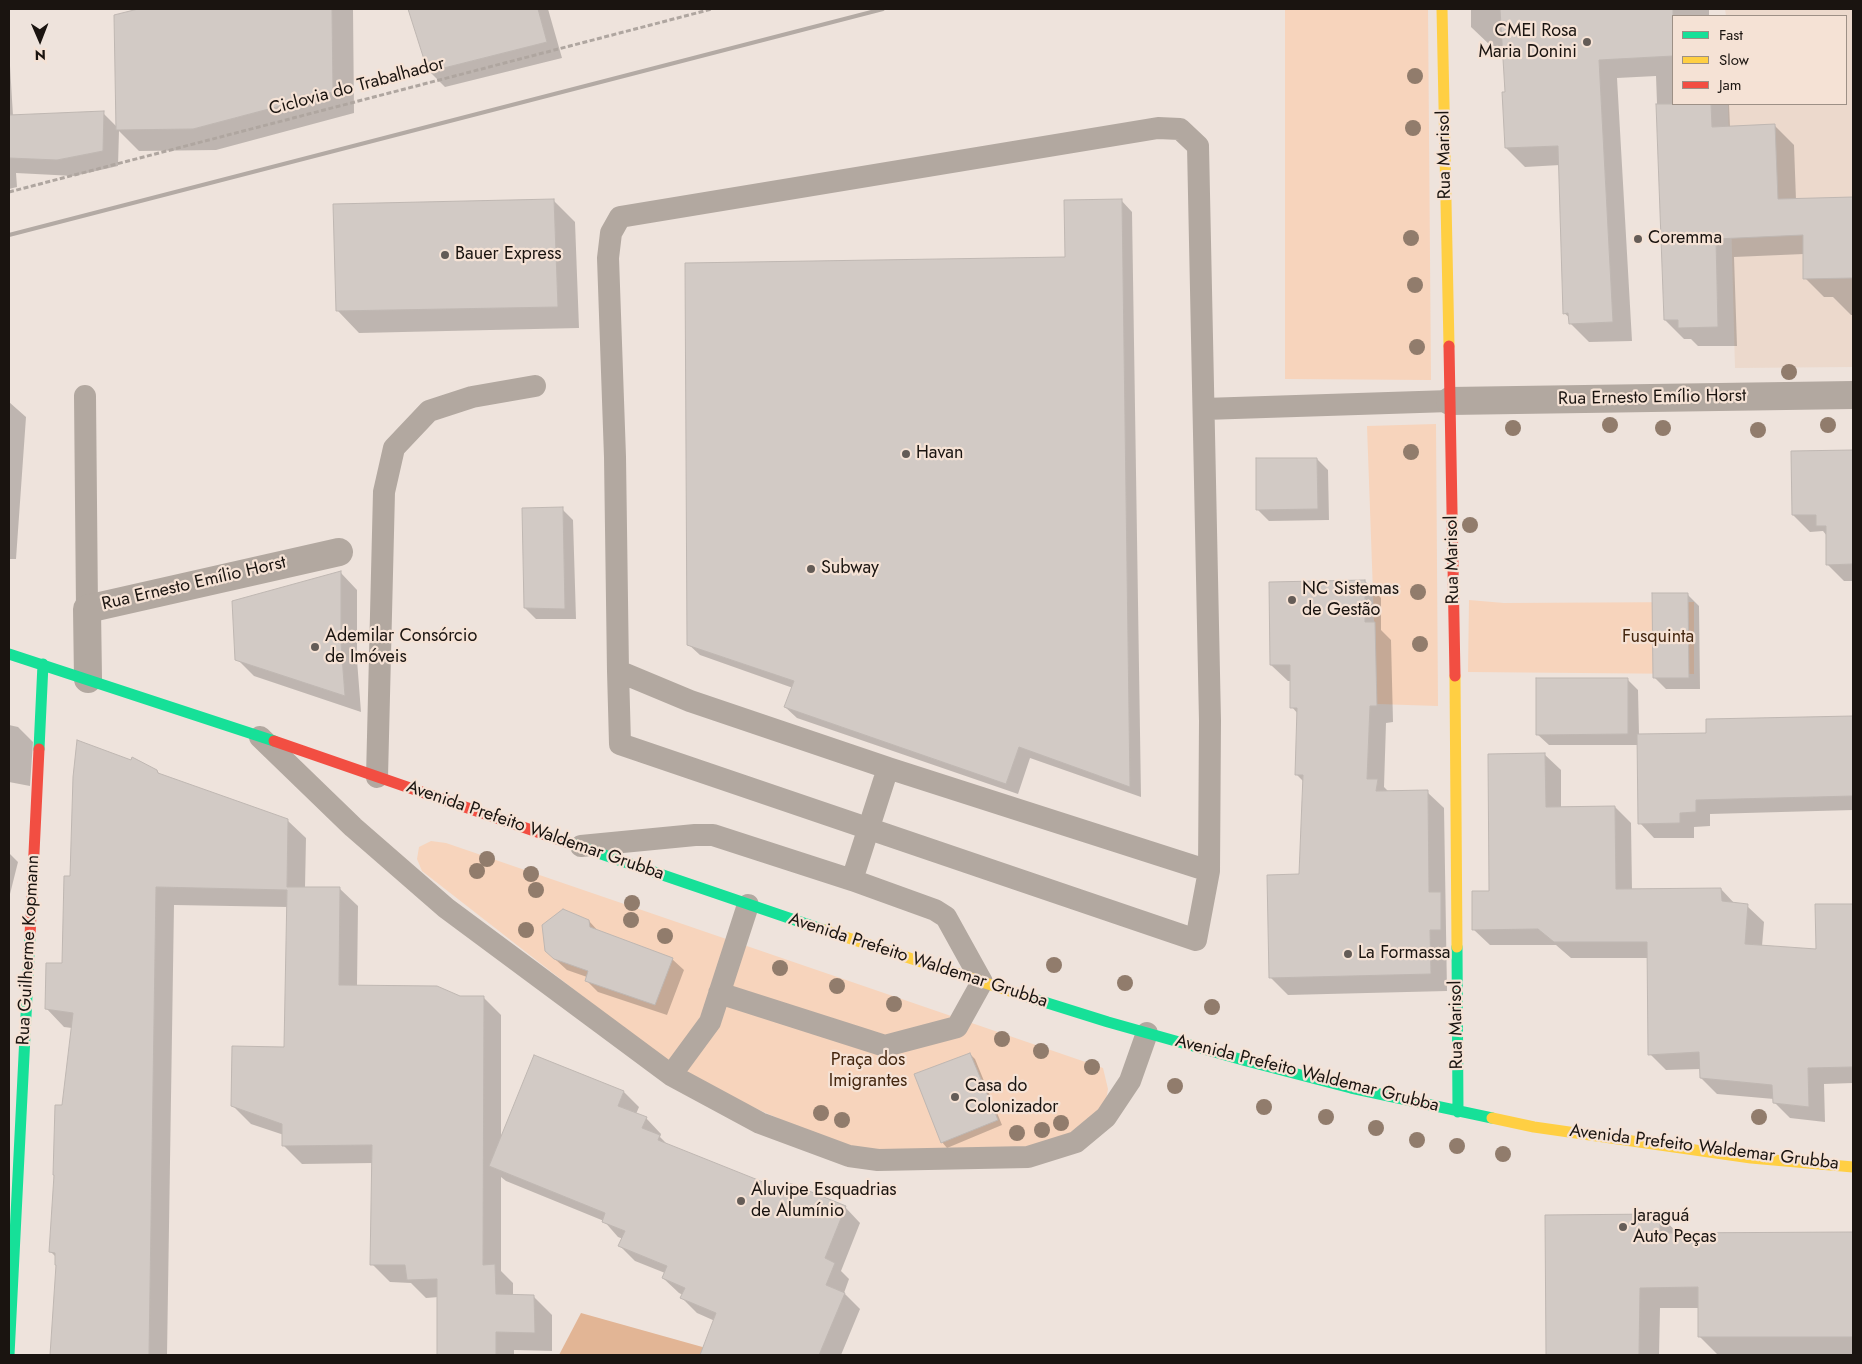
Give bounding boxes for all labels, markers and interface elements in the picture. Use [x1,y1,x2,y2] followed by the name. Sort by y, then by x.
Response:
[15,15,65,65] north arrow
[1672,15,1847,105] legend
[1479,21,1577,64] place label: CMEI Rosa Maria Donini
[1719,24,1743,46] text: Fast
[1581,36,1593,48] marker: CMEI Rosa Maria Donini
[35,45,46,65] text: N
[1719,49,1749,71] text: Slow
[267,53,447,121] street label: Ciclovia do Trabalhador
[1719,74,1742,96] text: Jam
[1433,110,1457,200] street label: Rua Marisol
[1648,228,1722,250] place label: Coremma
[1632,233,1644,245] marker: Coremma
[455,244,561,266] place label: Bauer Express
[439,249,451,261] marker: Bauer Express
[1558,386,1746,410] street label: Rua Ernesto Emílio Horst
[916,443,963,465] place label: Havan
[900,448,912,460] marker: Havan
[1441,515,1465,605] street label: Rua Marisol
[100,552,288,616] street label: Rua Ernesto Emílio Horst
[821,558,879,580] place label: Subway
[805,563,817,575] marker: Subway
[1302,579,1399,622] place label: NC Sistemas de Gestão
[1286,594,1298,606] marker: NC Sistemas de Gestão
[325,626,477,669] place label: Ademilar Consórcio de Imóveis
[1622,627,1694,649] park label: Fusquinta
[309,641,321,653] marker: Ademilar Consórcio de Imóveis
[403,777,667,885] street label: Avenida Prefeito Waldemar Grubba
[13,854,45,1046] street label: Rua Guilherme Kopmann
[786,909,1050,1013] street label: Avenida Prefeito Waldemar Grubba
[1358,943,1450,965] place label: La Formassa
[1342,948,1354,960] marker: La Formassa
[1445,980,1469,1070] street label: Rua Marisol
[1173,1031,1441,1117] street label: Avenida Prefeito Waldemar Grubba
[829,1050,907,1092] park label: Praça dos Imigrantes
[965,1076,1058,1118] place label: Casa do Colonizador
[949,1091,961,1103] marker: Casa do Colonizador
[1568,1121,1840,1175] street label: Avenida Prefeito Waldemar Grubba
[751,1180,897,1222] place label: Aluvipe Esquadrias de Alumínio
[735,1195,747,1207] marker: Aluvipe Esquadrias de Alumínio
[1633,1206,1717,1248] place label: Jaraguá Auto Peças
[1617,1221,1629,1233] marker: Jaraguá Auto Peças

